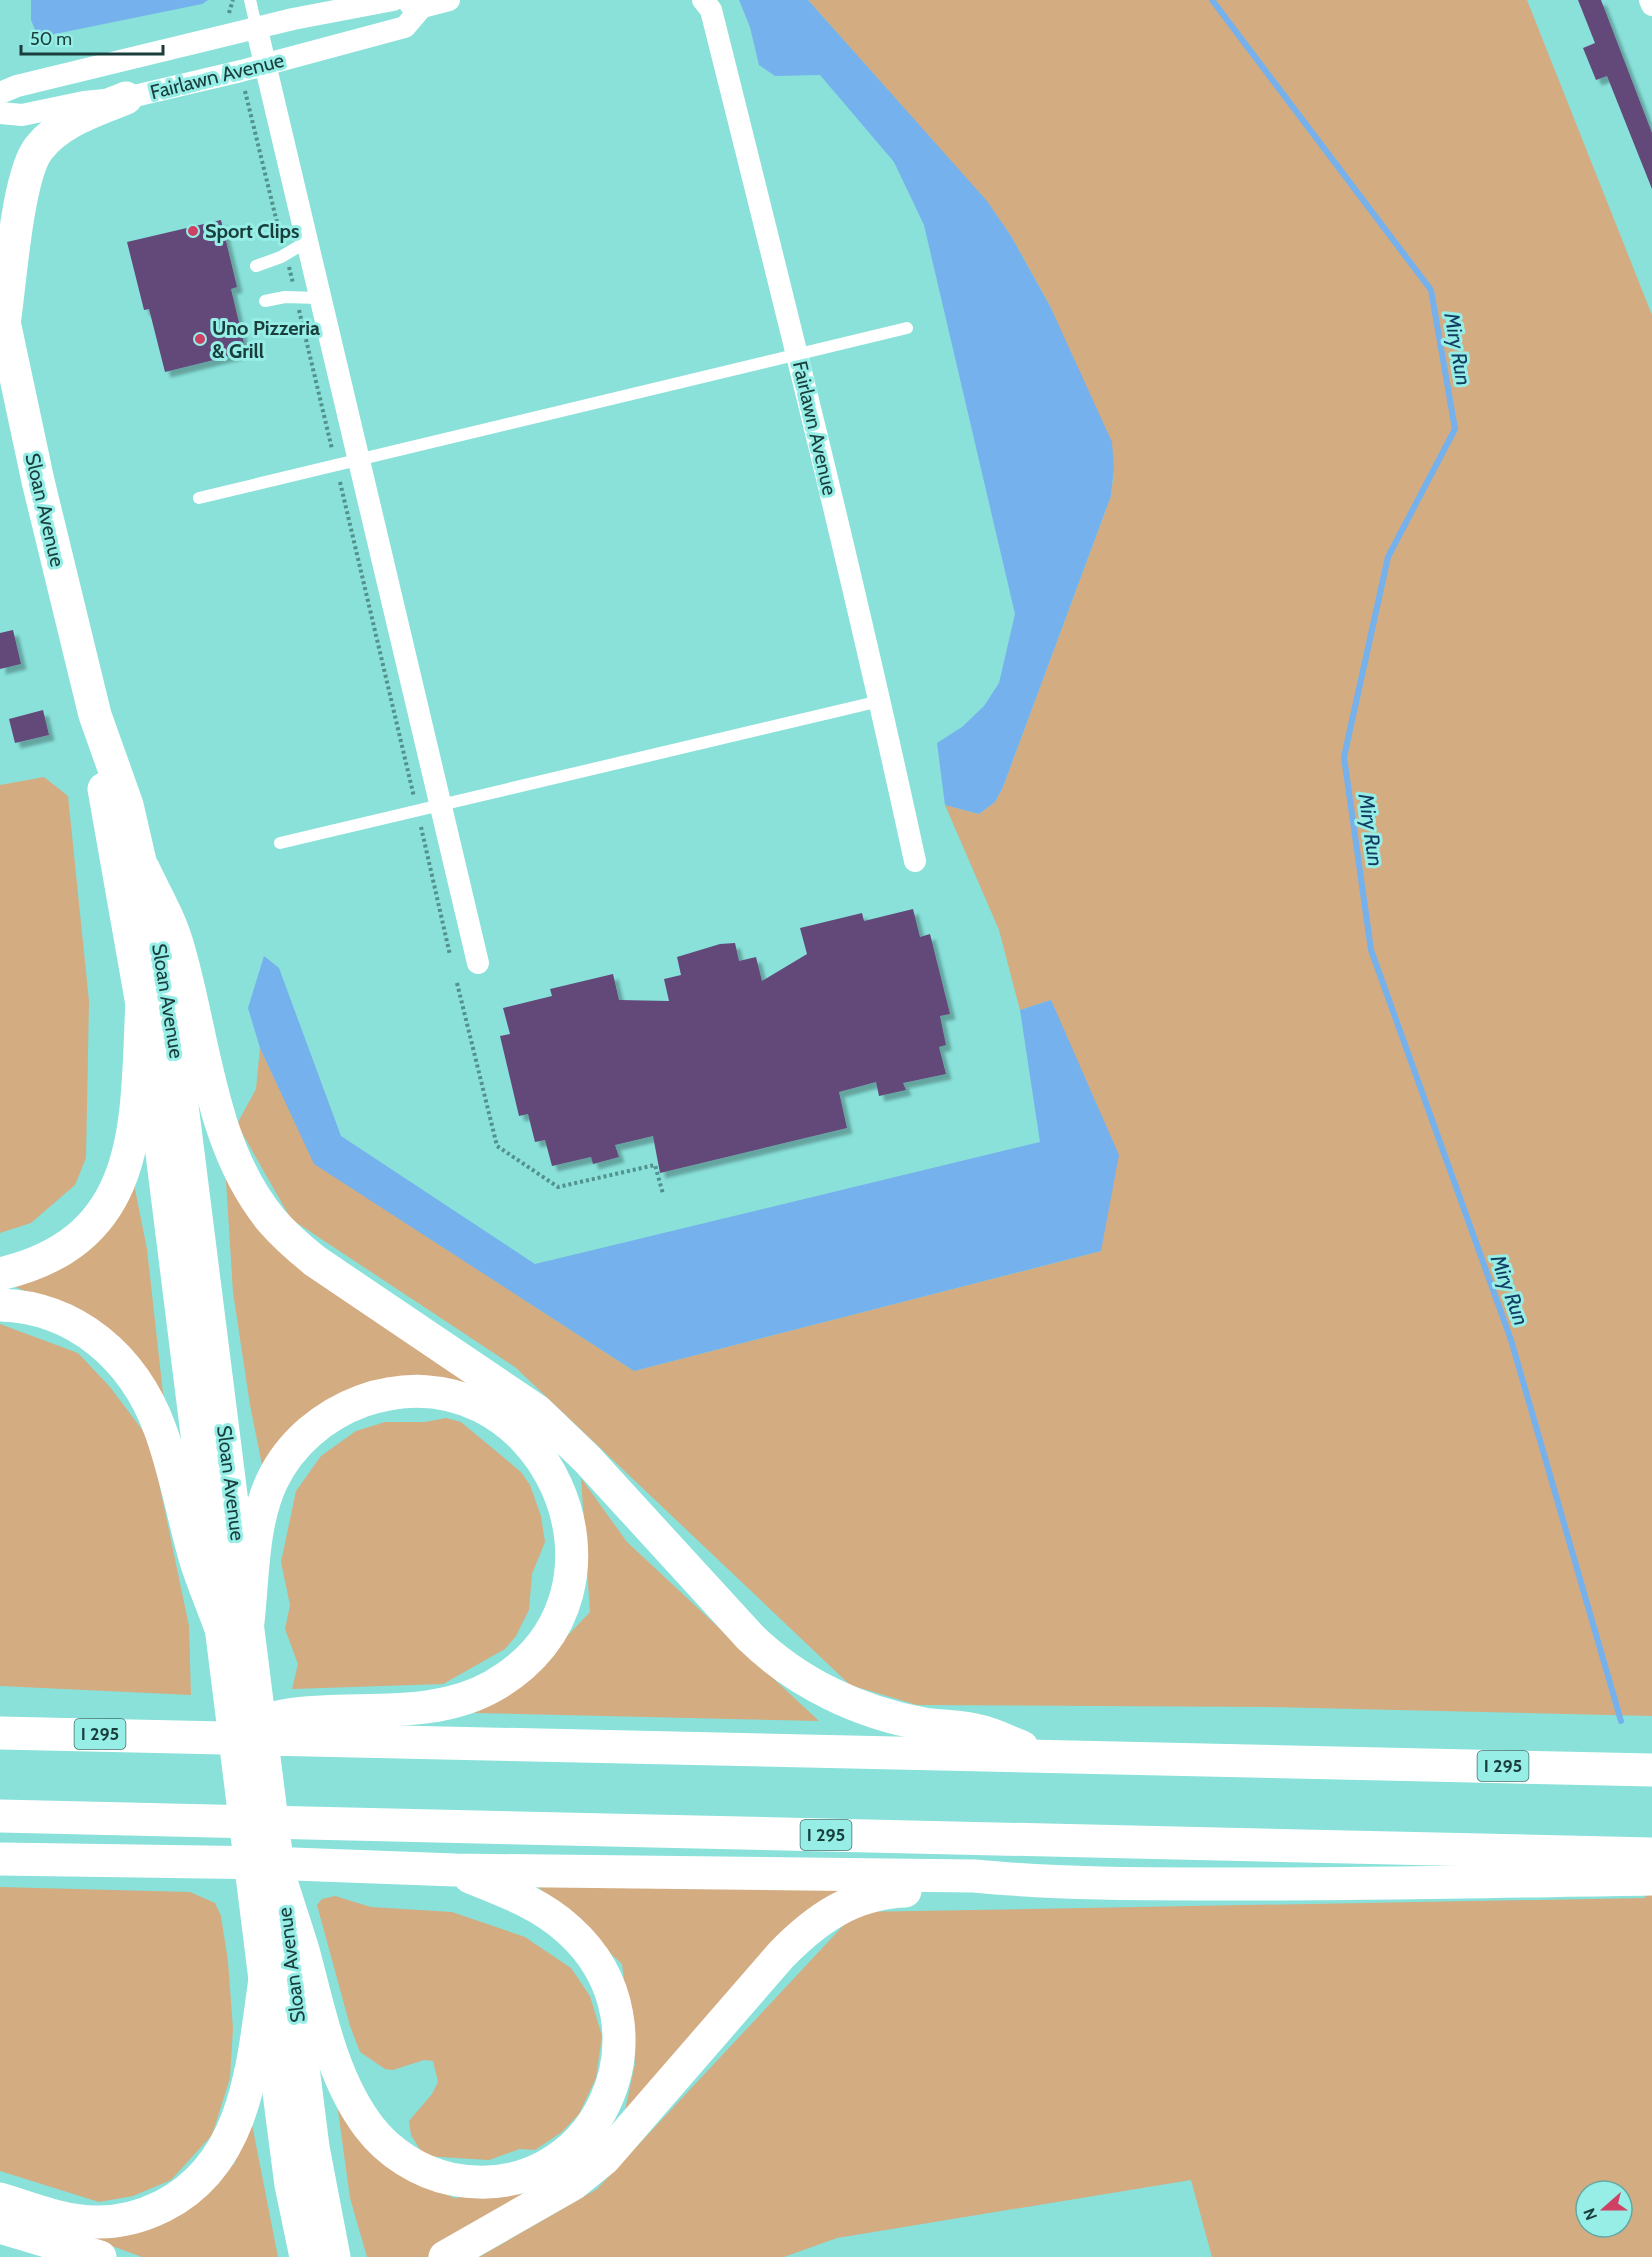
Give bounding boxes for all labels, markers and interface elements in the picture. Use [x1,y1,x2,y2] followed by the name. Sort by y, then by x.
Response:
[21,18,164,56] scale bar
[30,28,72,50] text: 50 m
[148,48,286,104] street label: Fairlawn Avenue
[205,219,299,243] place label: Sport Clips
[186,224,200,238] marker: Sport Clips
[1439,310,1477,387] water label: Miry Run
[212,316,320,363] place label: Uno Pizzeria & Grill
[193,332,207,346] marker: Uno Pizzeria & Grill
[788,358,842,498] street label: Fairlawn Avenue
[20,451,70,569] street label: Sloan Avenue
[1353,791,1388,868] water label: Miry Run
[147,942,189,1060] street label: Sloan Avenue
[1485,1250,1534,1329] water label: Miry Run
[212,1424,250,1542] street label: Sloan Avenue
[74,1719,126,1749] road number: I 295
[1478,1751,1528,1781] road number: I 295
[800,1820,852,1850] road number: I 295
[272,1906,310,2024] street label: Sloan Avenue
[1574,2179,1634,2239] north arrow
[1580,2206,1601,2223] text: N

